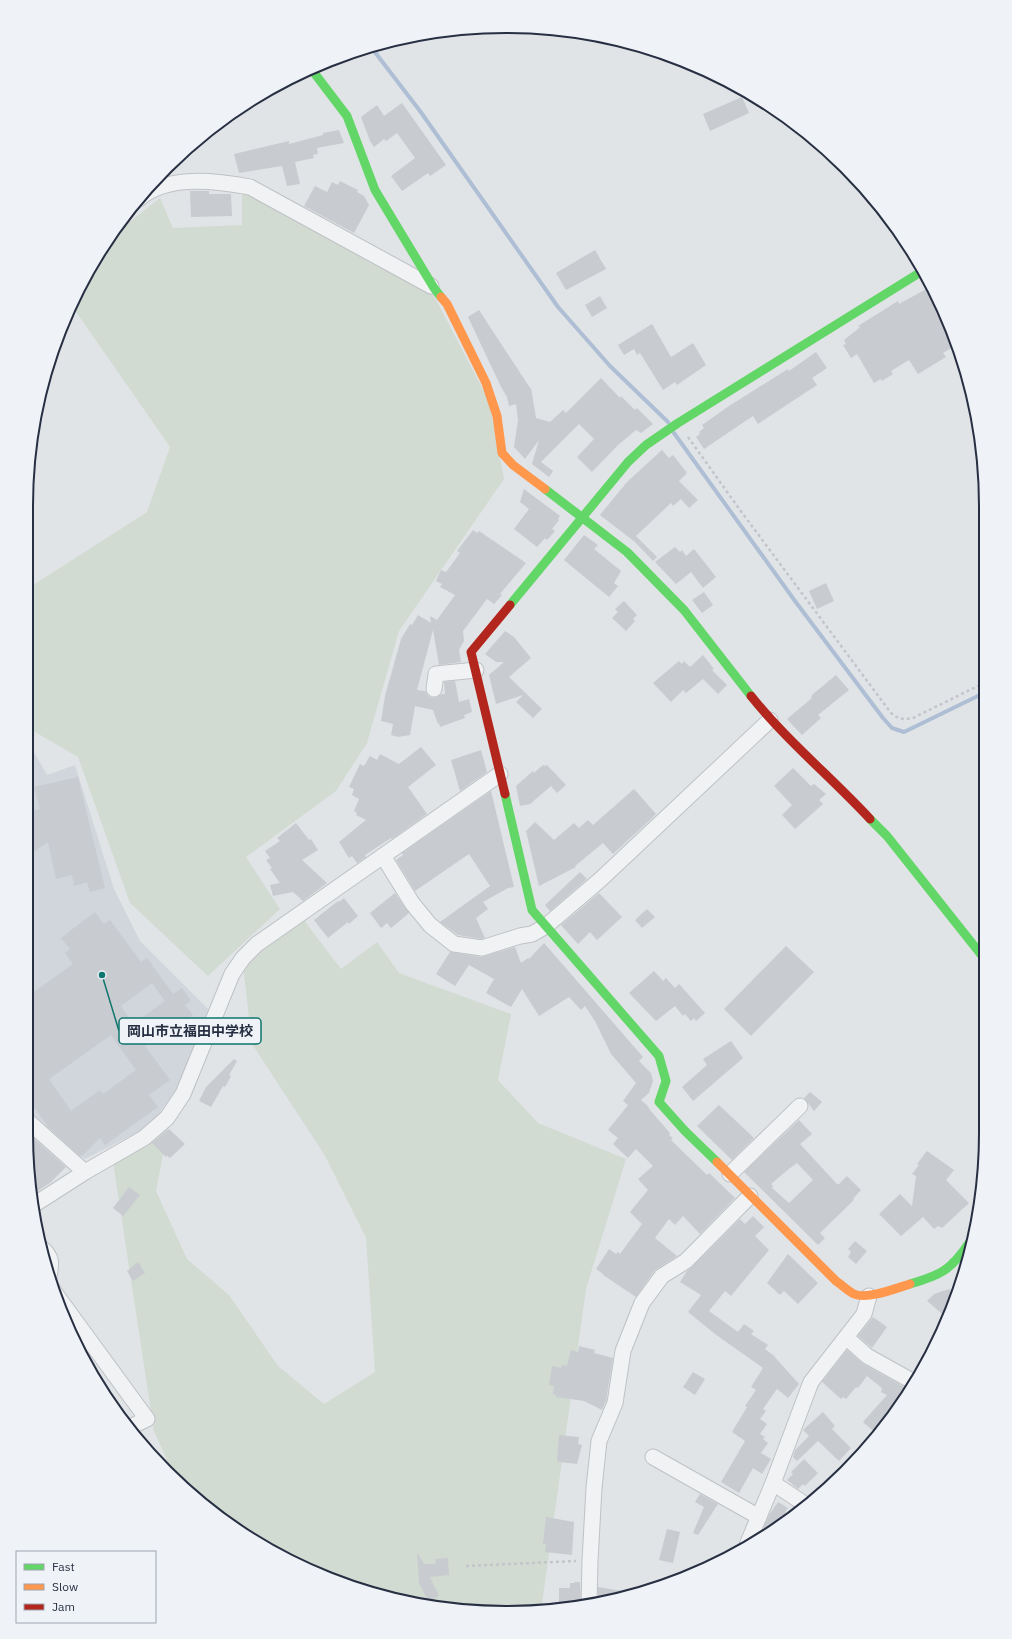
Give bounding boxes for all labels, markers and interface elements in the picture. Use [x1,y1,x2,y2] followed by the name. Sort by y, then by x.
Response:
[119,1018,261,1044] callout: 岡山市立福田中学校
[127,1022,253,1040] text: 岡山市立福田中学校
[16,1551,156,1623] legend
[52,1559,75,1574] text: Fast
[52,1579,78,1594] text: Slow
[52,1599,75,1614] text: Jam

